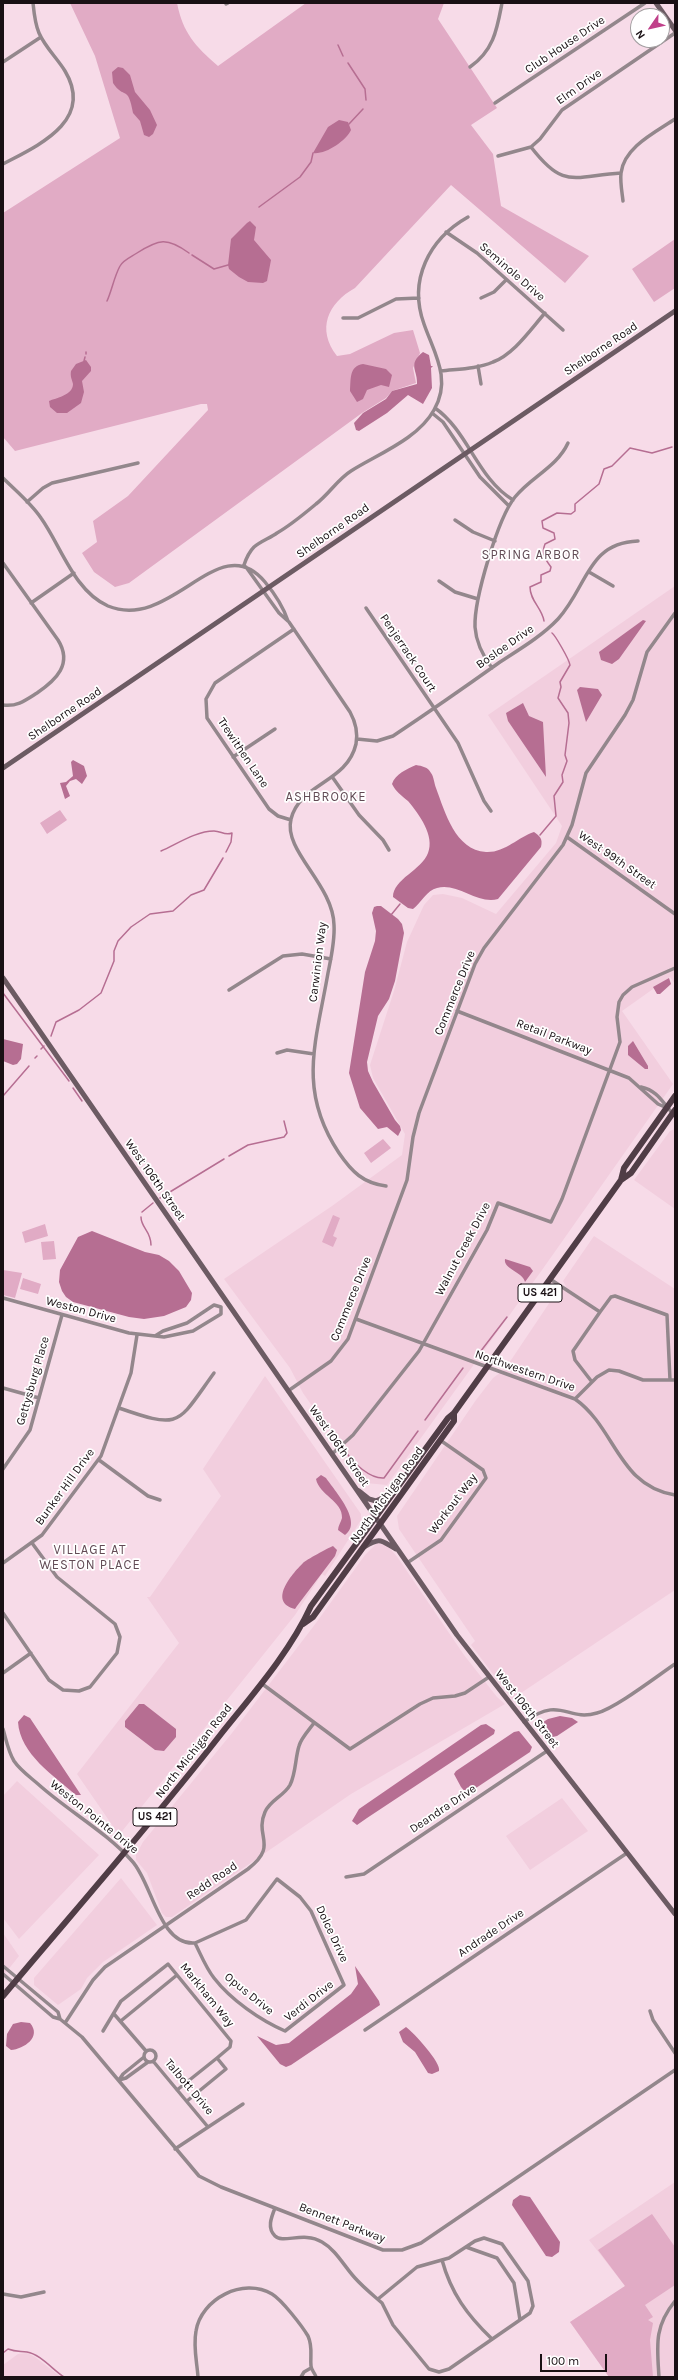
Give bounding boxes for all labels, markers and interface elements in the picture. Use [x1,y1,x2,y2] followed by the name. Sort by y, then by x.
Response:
[630,8,670,48] north arrow
[522,13,608,77] street label: Club House Drive
[633,28,648,41] text: N
[553,66,605,108] street label: Elm Drive
[476,240,548,304] street label: Seminole Drive
[561,319,641,379] street label: Shelborne Road
[294,500,372,562] street label: Shelborne Road
[482,547,580,563] district label: SPRING ARBOR
[377,611,439,695] street label: Penjerrack Court
[473,622,537,672] street label: Bosloe Drive
[25,684,105,744] street label: Shelborne Road
[214,715,272,791] street label: Trewithen Lane
[285,789,367,805] district label: ASHBROOKE
[575,828,659,892] street label: West 99th Street
[306,921,330,1003] street label: Carwinion Way
[431,949,479,1037] street label: Commerce Drive
[514,1016,594,1058] street label: Retail Parkway
[122,1137,188,1223] street label: West 106th Street
[432,1200,494,1298] street label: Walnut Creek Drive
[327,1255,375,1343] street label: Commerce Drive
[518,1284,562,1302] road number: US 421
[44,1294,118,1326] street label: Weston Drive
[13,1335,53,1427] street label: Gettysburg Place
[473,1347,577,1395] street label: Northwestern Drive
[306,1403,372,1489] street label: West 106th Street
[347,1444,427,1546] street label: North Michigan Road
[32,1446,98,1528] street label: Bunker Hill Drive
[426,1471,480,1537] street label: Workout Way
[39,1542,141,1573] district label: VILLAGE AT WESTON PLACE
[492,1667,562,1751] street label: West 106th Street
[153,1701,235,1801] street label: North Michigan Road
[47,1777,141,1857] street label: Weston Pointe Drive
[407,1782,479,1836] street label: Deandra Drive
[133,1808,177,1826] road number: US 421
[184,1859,240,1903] street label: Redd Road
[313,1903,351,1965] street label: Dolce Drive
[455,1906,527,1960] street label: Andrade Drive
[177,1960,237,2030] street label: Markham Way
[221,1970,277,2018] street label: Opus Drive
[282,1977,336,2025] street label: Verdi Drive
[161,2056,217,2118] street label: Talbott Drive
[297,2200,387,2246] street label: Bennett Parkway
[542,2346,609,2372] scale bar
[547,2354,579,2368] text: 100 m

